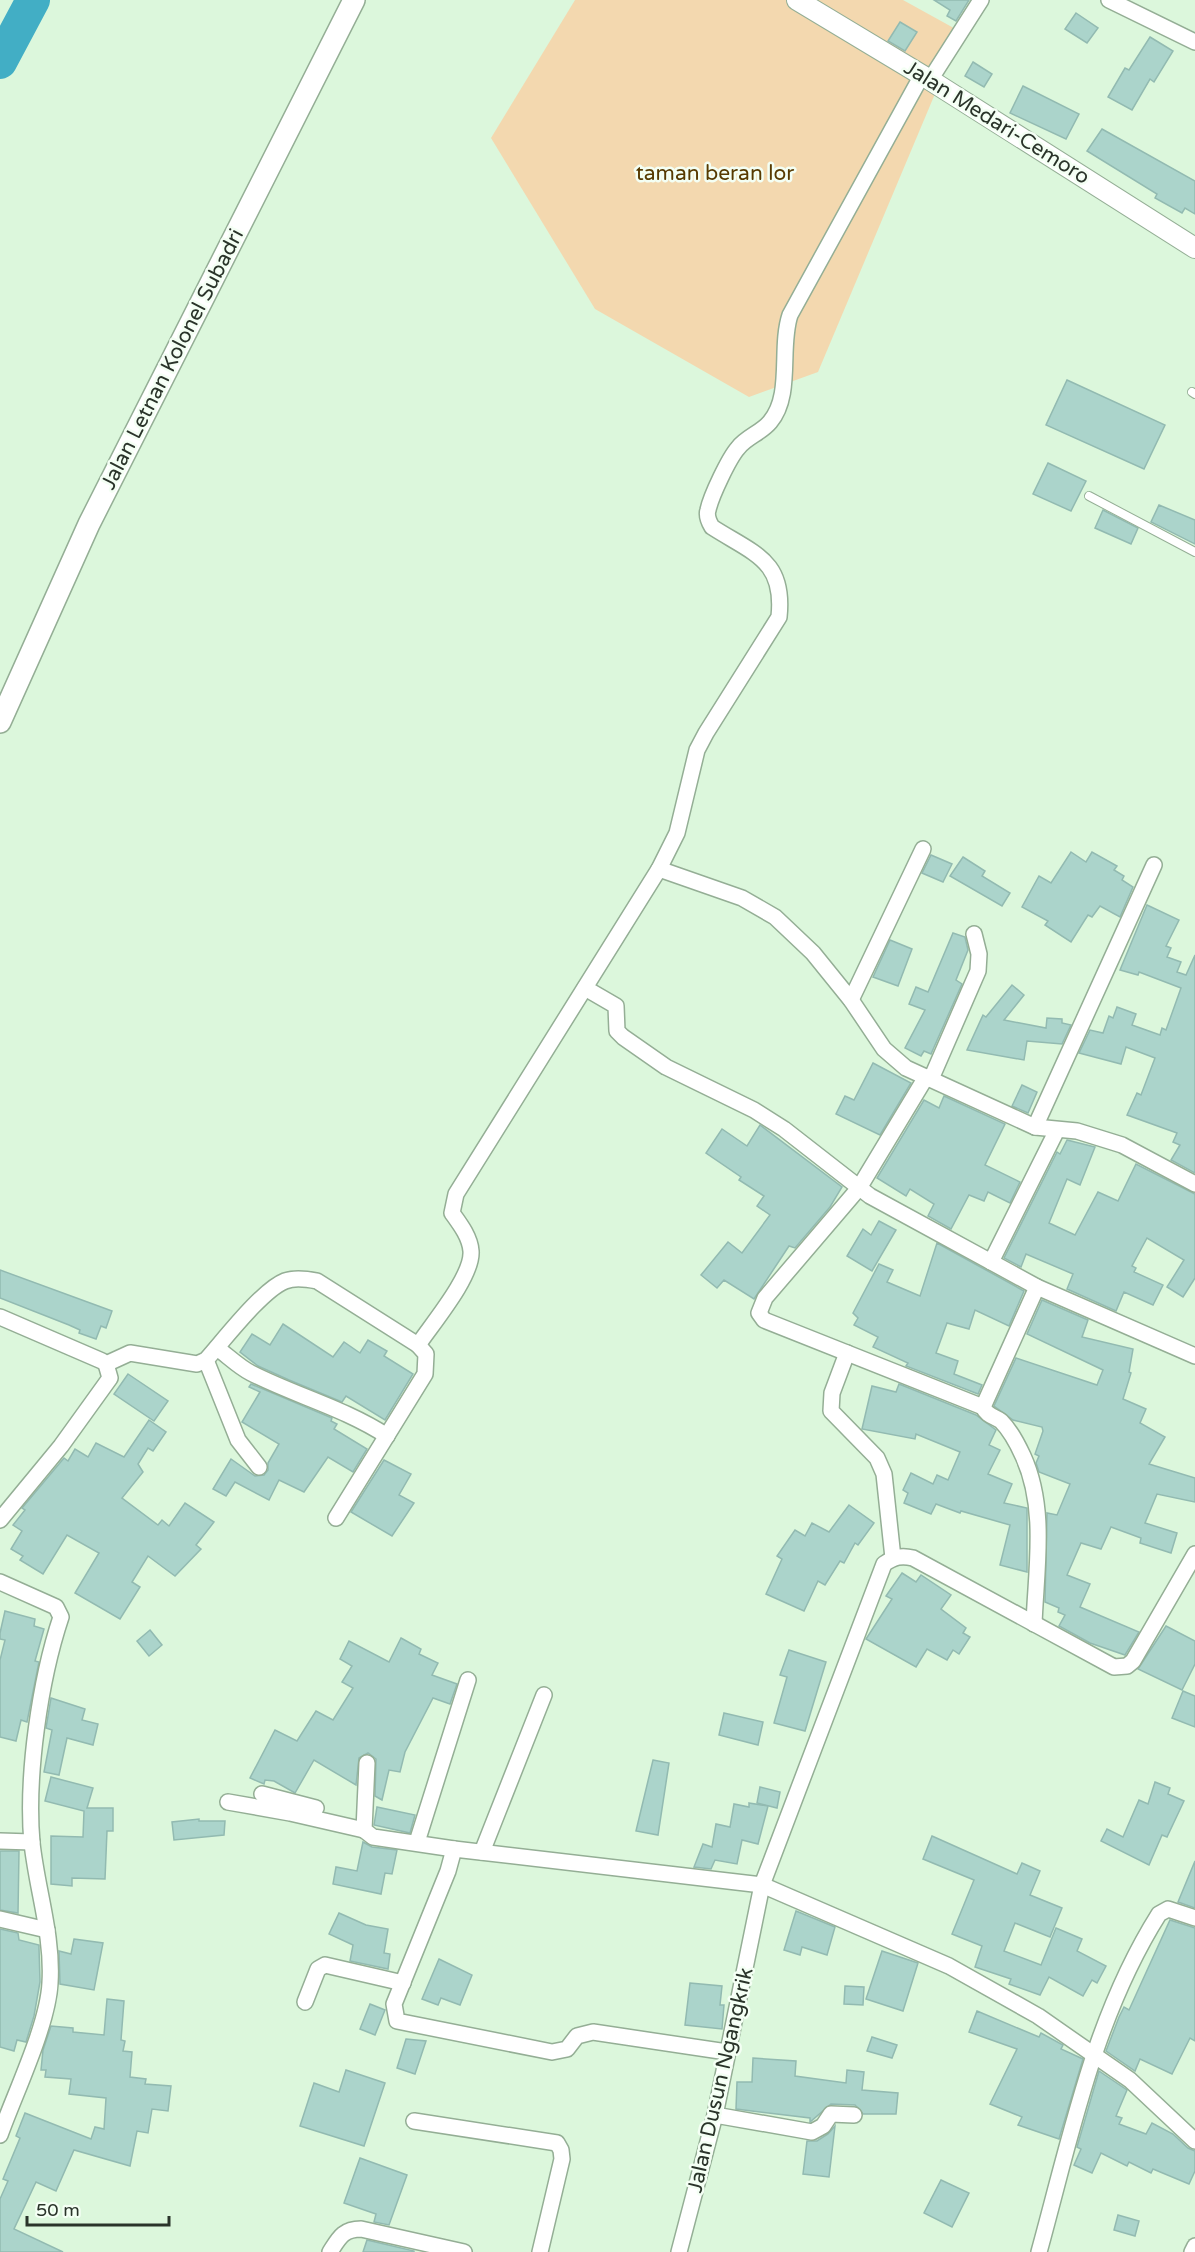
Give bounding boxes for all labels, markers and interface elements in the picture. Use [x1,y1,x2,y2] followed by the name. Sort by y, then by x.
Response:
[899,55,1094,190] street label: Jalan Medari-Cemoro
[636,161,794,186] park label: taman beran lor
[96,225,249,494] street label: Jalan Letnan Kolonel Subadri
[682,1965,759,2195] street label: Jalan Dusun Ngangkrik
[27,2189,170,2227] scale bar
[36,2199,80,2221] text: 50 m

